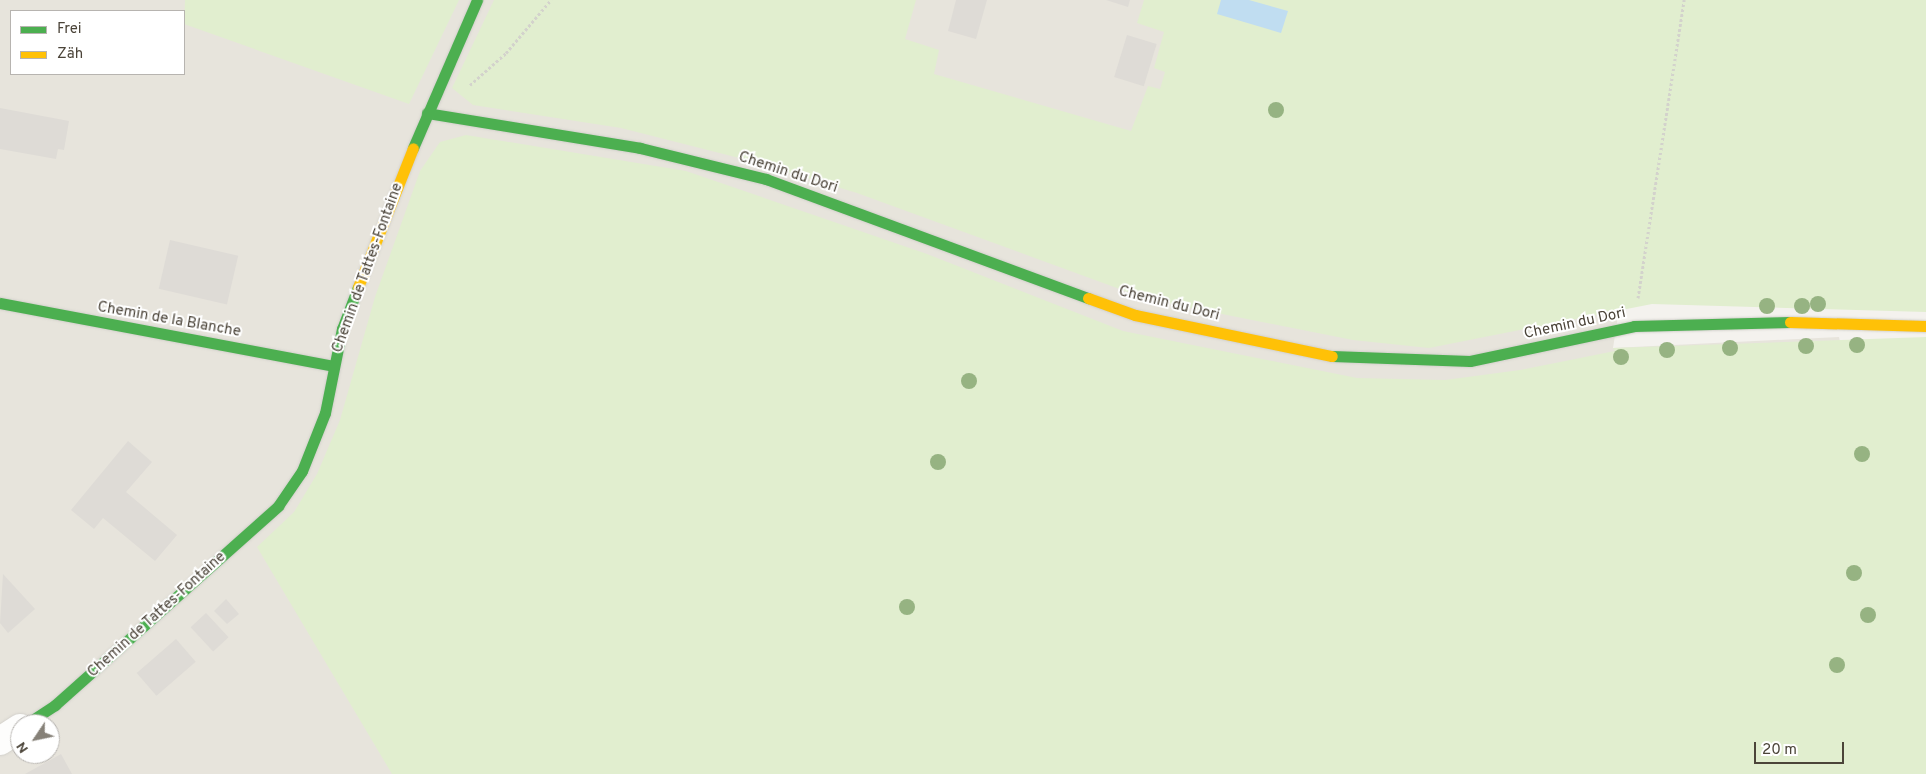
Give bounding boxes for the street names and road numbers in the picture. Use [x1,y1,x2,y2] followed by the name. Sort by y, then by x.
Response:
[736,148,840,198] street label: Chemin du Dori
[329,180,407,356] street label: Chemin de Tattes-Fontaine
[1117,283,1221,325] street label: Chemin du Dori
[96,299,242,341] street label: Chemin de la Blanche
[1523,304,1627,344] street label: Chemin du Dori
[84,548,230,682] street label: Chemin de Tattes-Fontaine

